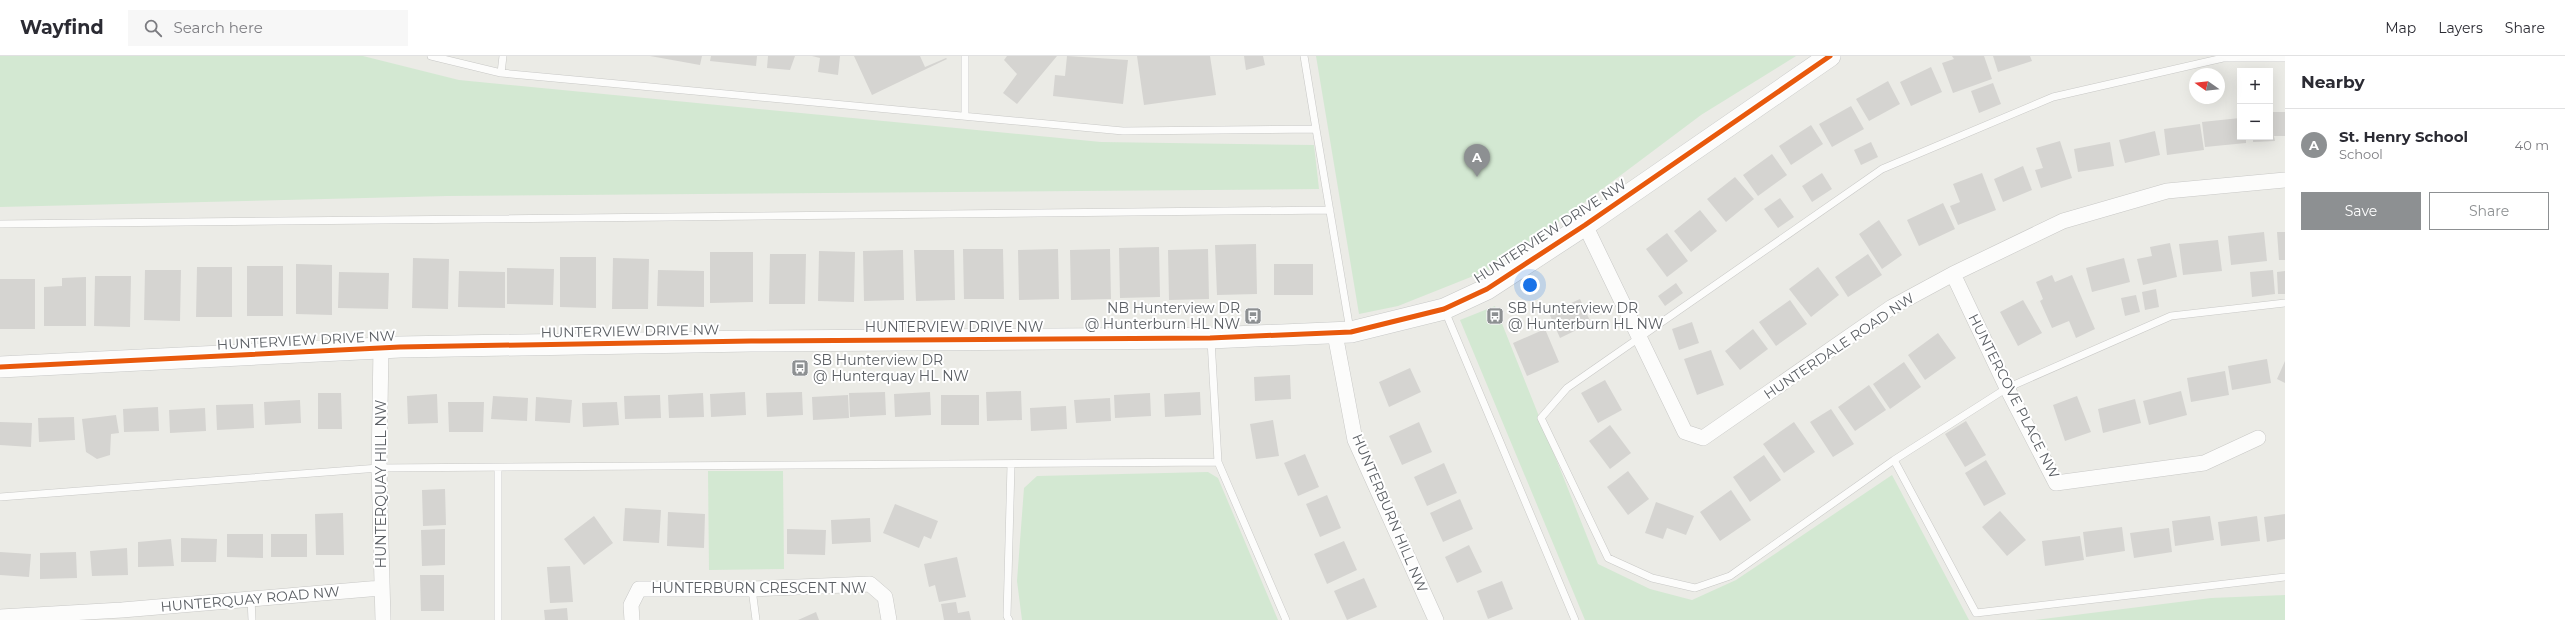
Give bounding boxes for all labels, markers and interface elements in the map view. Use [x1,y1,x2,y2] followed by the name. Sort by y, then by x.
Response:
[128,10,408,46] search box
[20,16,104,39] text: Wayfind
[142,17,164,39] icon: search
[174,18,263,37] text: Search here
[2385,19,2416,37] text: Map
[2438,19,2483,37] text: Layers
[2505,19,2545,37] text: Share
[2189,68,2225,104] north arrow
[2237,68,2273,140] map controls
[2237,68,2273,104] button: +
[2301,72,2365,92] text: Nearby
[2237,104,2273,140] button: −
[2339,127,2468,146] text: St. Henry School
[2309,137,2319,153] text: A
[2515,137,2549,153] text: 40 m
[1464,144,1490,177] pin: A
[2339,146,2383,162] text: School
[1470,175,1630,287] street label: HUNTERVIEW DRIVE NW
[2301,192,2421,230] button: Save
[2429,192,2549,230] button: Share
[1520,275,1540,295] your location
[1760,289,1918,403] street label: HUNTERDALE ROAD NW
[1085,299,1240,333] place label: NB Hunterview DR @ Hunterburn HL NW
[1508,299,1664,333] place label: SB Hunterview DR @ Hunterburn HL NW
[1243,306,1263,326] bus stop icon: NB Hunterview DR @ Hunterburn HL NW
[1485,306,1505,326] bus stop icon: SB Hunterview DR @ Hunterburn HL NW
[1965,311,2064,482] street label: HUNTERCOVE PLACE NW
[865,318,1044,336] street label: HUNTERVIEW DRIVE NW
[541,320,720,342] street label: HUNTERVIEW DRIVE NW
[216,326,396,354] street label: HUNTERVIEW DRIVE NW
[813,351,969,385] place label: SB Hunterview DR @ Hunterquay HL NW
[790,358,810,378] bus stop icon: SB Hunterview DR @ Hunterquay HL NW
[372,399,390,568] street label: HUNTERQUAY HILL NW
[1348,431,1432,595] street label: HUNTERBURN HILL NW
[651,579,867,597] street label: HUNTERBURN CRESCENT NW
[160,582,341,616] street label: HUNTERQUAY ROAD NW

